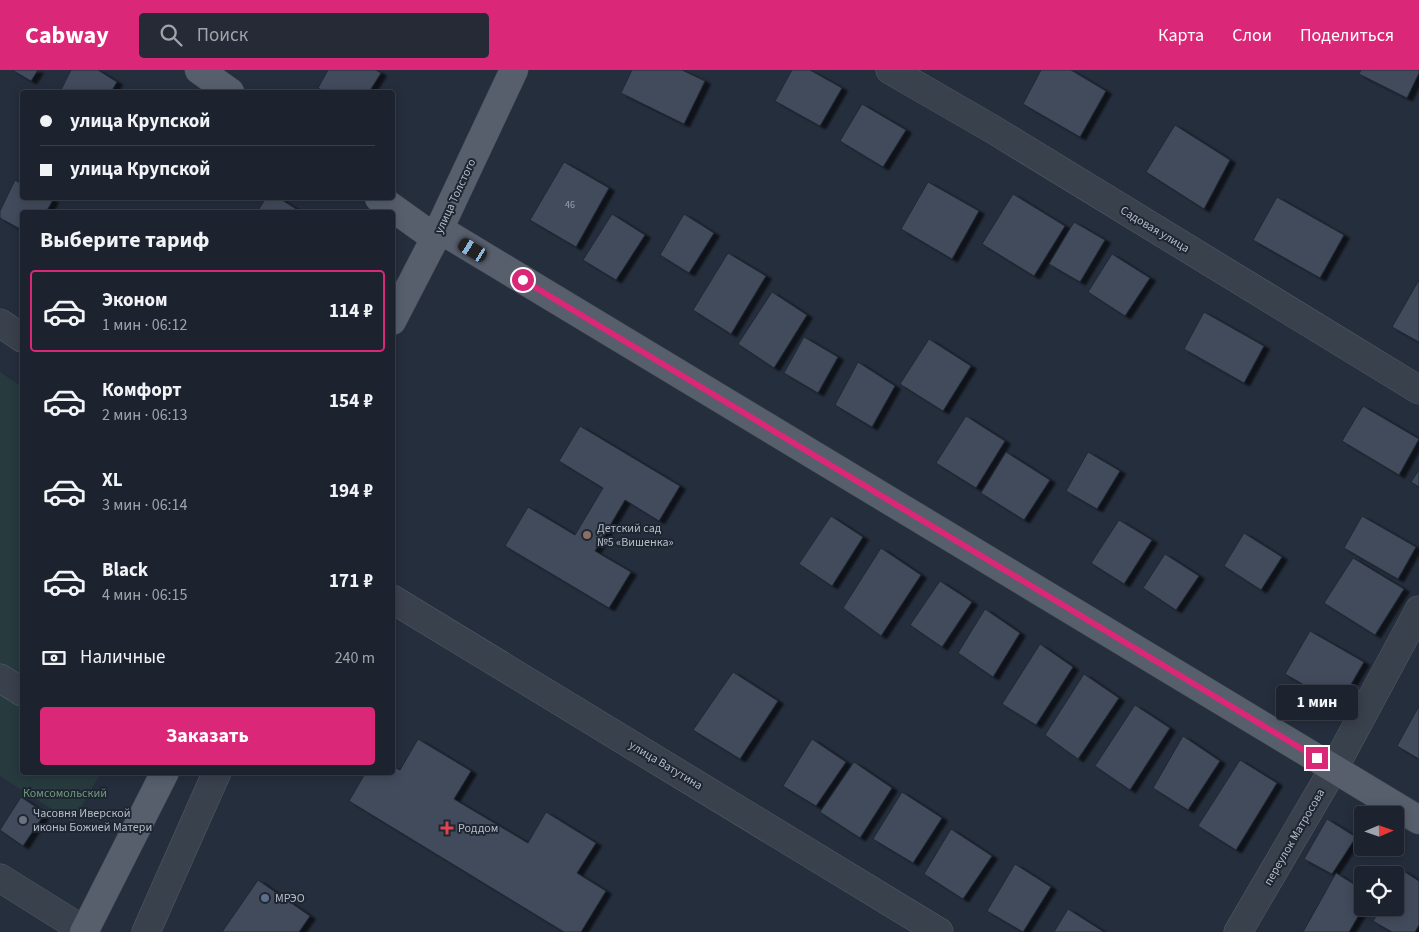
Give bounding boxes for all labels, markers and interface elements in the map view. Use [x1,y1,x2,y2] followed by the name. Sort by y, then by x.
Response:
[139,13,489,58] search box
[25,18,109,53] text: Cabway
[157,21,185,49] icon: search
[197,22,248,49] text: Поиск
[1158,23,1204,48] text: Карта
[1232,23,1272,48] text: Слои
[1300,23,1394,48] text: Поделиться
[70,108,210,135] text: улица Крупской
[70,156,210,183] text: улица Крупской
[431,156,480,236] street label: улица Толстого
[565,198,575,212] house number: 46
[1117,202,1193,257] street label: Садовая улица
[40,224,210,256] text: Выберите тариф
[456,236,489,264] car
[512,269,534,291] route start
[102,287,168,314] text: Эконом
[42,289,87,334] icon: car
[329,298,373,325] text: 114 ₽
[102,314,188,336] text: 1 мин · 06:12
[102,377,182,404] text: Комфорт
[42,379,87,424] icon: car
[329,388,373,415] text: 154 ₽
[102,404,188,426] text: 2 мин · 06:13
[102,467,123,494] text: XL
[42,469,87,514] icon: car
[329,478,373,505] text: 194 ₽
[102,494,188,516] text: 3 мин · 06:14
[597,520,674,551] place label: Детский сад №5 «Вишенка»
[581,529,593,541] marker: Детский сад №5 «Вишенка»
[102,557,148,584] text: Black
[42,559,87,604] icon: car
[329,568,373,595] text: 171 ₽
[102,584,188,606] text: 4 мин · 06:15
[40,644,68,672] icon: cash
[80,644,165,671] text: Наличные
[335,647,375,669] text: 240 m
[1276,686,1358,720] callout: 1 мин
[1297,691,1337,713] text: 1 мин
[40,707,375,765] button: Заказать
[626,737,706,794] street label: улица Ватутина
[1306,747,1328,769] route end
[23,785,107,802] park label: Комсомольский
[1260,786,1329,889] street label: переулок Матросова
[33,805,152,836] place label: Часовня Иверской иконы Божией Матери
[1354,806,1404,856] north arrow
[1354,806,1404,916] map controls
[17,814,29,826] marker: Часовня Иверской иконы Божией Матери
[458,820,498,837] place label: Роддом
[440,821,454,835] marker: Роддом
[1354,866,1404,916] button: locate
[275,890,305,907] place label: МРЭО
[259,892,271,904] marker: МРЭО

